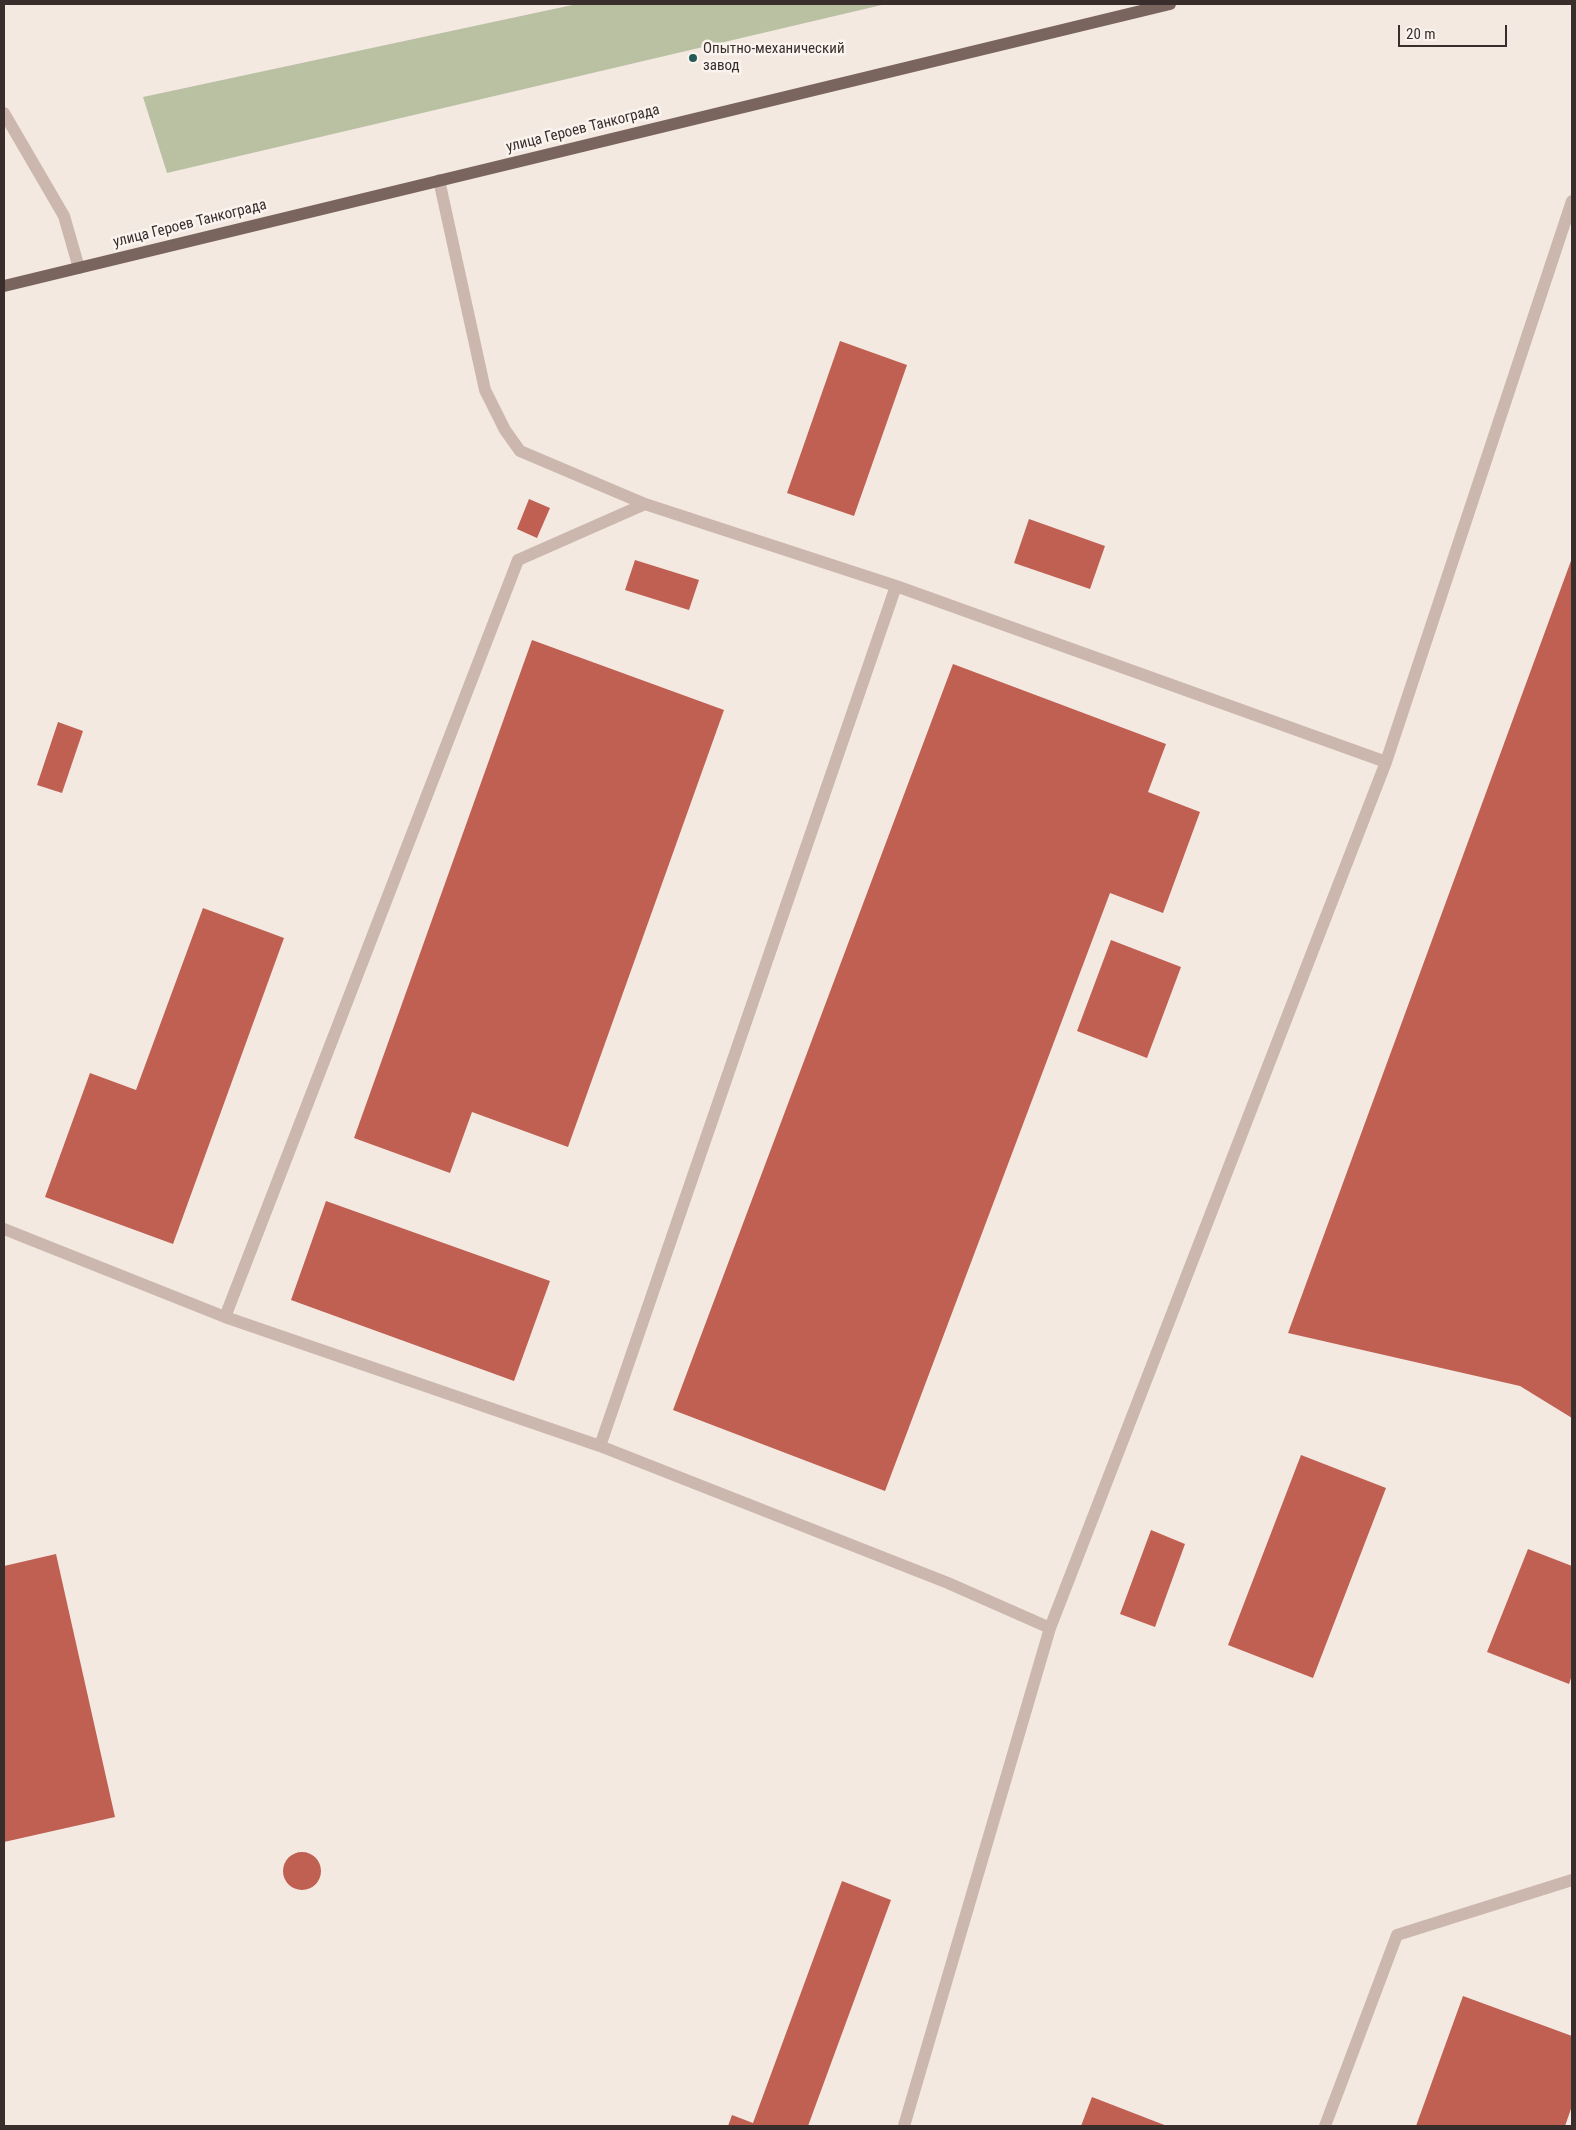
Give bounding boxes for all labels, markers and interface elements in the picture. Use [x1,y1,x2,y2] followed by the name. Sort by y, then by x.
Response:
[1401,15,1510,47] scale bar
[1406,25,1436,43] text: 20 m
[703,40,845,75] place label: Опытно-механический завод
[687,52,699,64] marker: Опытно-механический завод
[504,101,662,157] street label: улица Героев Танкограда
[111,196,269,252] street label: улица Героев Танкограда

